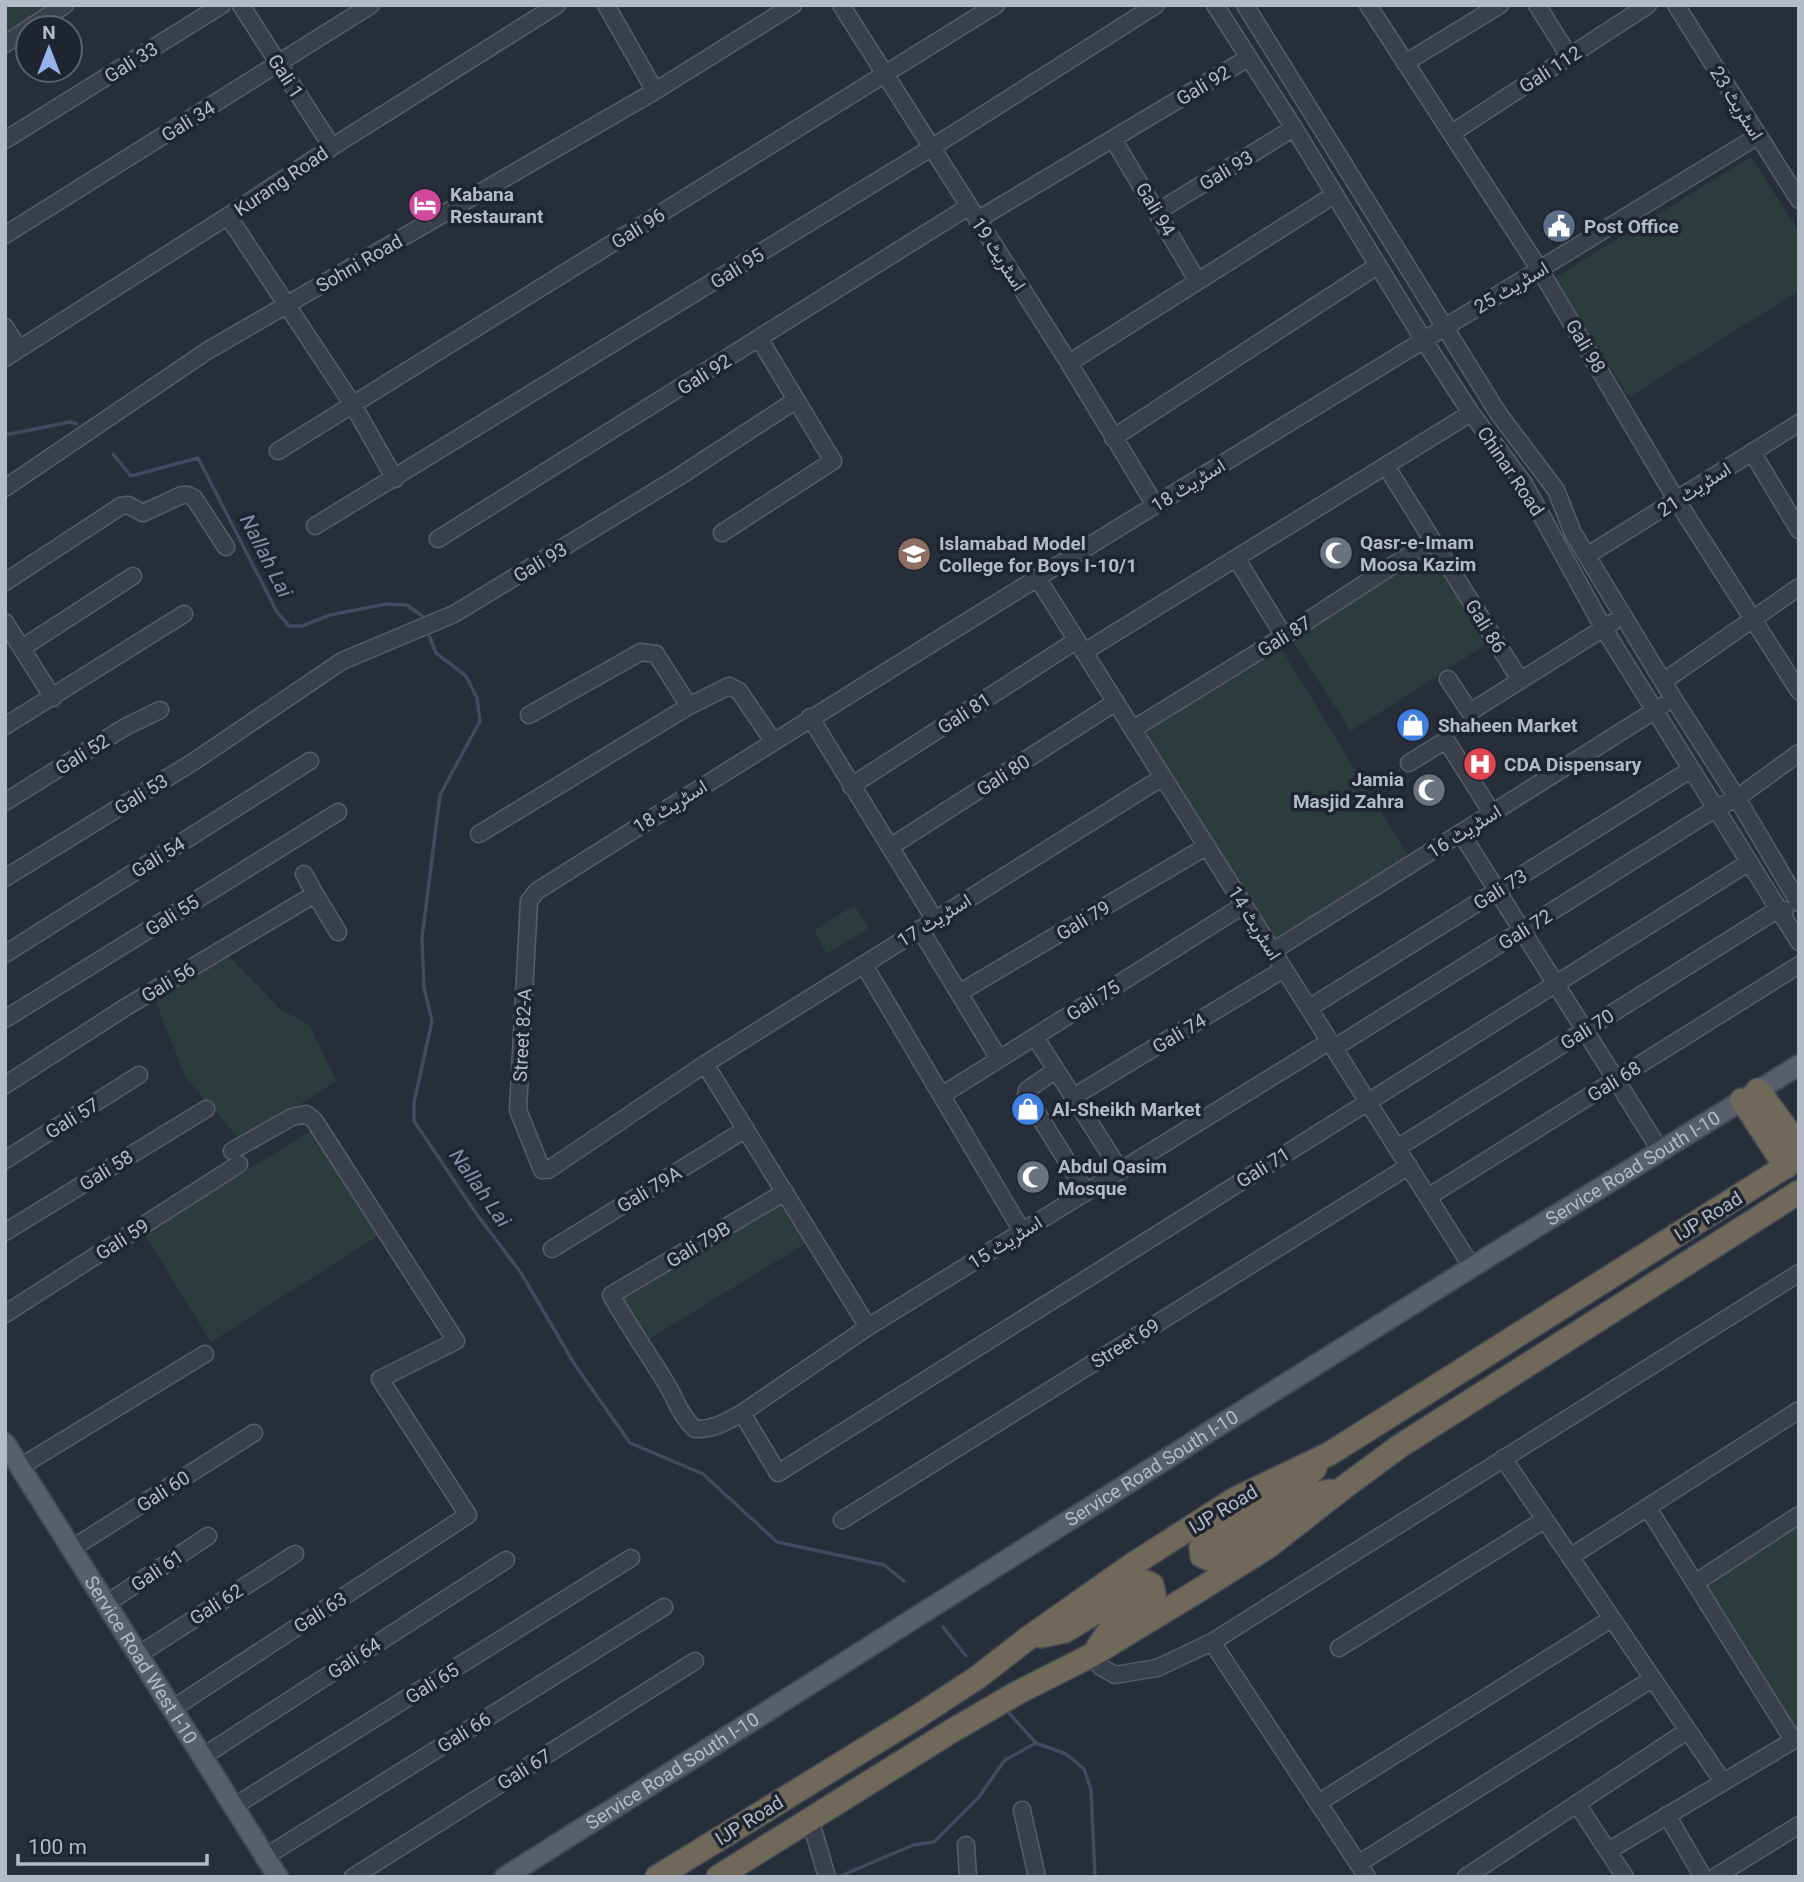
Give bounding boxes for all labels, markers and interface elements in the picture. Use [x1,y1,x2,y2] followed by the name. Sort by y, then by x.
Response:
[14,14,84,84] north arrow
[42,21,56,44] text: N
[100,37,162,88] street label: Gali 33
[1515,41,1586,98] street label: Gali 112
[263,50,308,103] street label: Gali 1
[1172,60,1234,110] street label: Gali 92
[1705,62,1768,144] street label: اسٹریٹ 23
[157,96,219,147] street label: Gali 34
[230,142,333,221] street label: Kurang Road
[1195,145,1257,195] street label: Gali 93
[1131,178,1181,241] street label: Gali 94
[450,183,544,228] place label: Kabana Restaurant
[406,186,444,224] hotel icon: Kabana Restaurant
[607,203,669,254] street label: Gali 96
[1540,207,1578,245] public building icon: Post Office
[966,213,1031,295] street label: اسٹریٹ 19
[1584,215,1679,238] place label: Post Office
[312,229,407,297] street label: Sohni Road
[706,243,768,294] street label: Gali 95
[1470,256,1553,319] street label: اسٹریٹ 25
[1561,315,1611,377] street label: Gali 98
[673,349,735,400] street label: Gali 92
[1472,422,1549,520] street label: Chinar Road
[1147,454,1229,517] street label: اسٹریٹ 18
[1653,457,1735,522] street label: اسٹریٹ 21
[235,510,297,602] water label: Nallah Lai
[1360,531,1476,576] place label: Qasr-e-Imam Moosa Kazim
[939,532,1137,577] place label: Islamabad Model College for Boys I-10/1
[1317,534,1355,572] mosque icon: Qasr-e-Imam Moosa Kazim
[895,535,933,573] school or university icon: Islamabad Model College for Boys I-10/1
[509,537,571,587] street label: Gali 93
[1460,595,1511,657] street label: Gali 86
[1253,611,1315,662] street label: Gali 87
[933,688,995,739] street label: Gali 81
[1394,706,1432,744] shop icon: Shaheen Market
[1438,714,1578,737] place label: Shaheen Market
[51,729,113,780] street label: Gali 52
[1461,745,1499,783] hospital icon: CDA Dispensary
[972,750,1034,801] street label: Gali 80
[1504,753,1642,776] place label: CDA Dispensary
[1293,768,1404,813] place label: Jamia Masjid Zahra
[110,769,172,820] street label: Gali 53
[1410,771,1448,809] mosque icon: Jamia Masjid Zahra
[629,775,711,838] street label: اسٹریٹ 18
[1423,800,1505,863] street label: اسٹریٹ 16
[127,832,189,883] street label: Gali 54
[1469,864,1531,915] street label: Gali 73
[1223,882,1286,964] street label: اسٹریٹ 14
[893,889,975,952] street label: اسٹریٹ 17
[141,890,203,941] street label: Gali 55
[1052,895,1114,945] street label: Gali 79
[1494,904,1556,955] street label: Gali 72
[137,957,199,1007] street label: Gali 56
[1062,975,1124,1026] street label: Gali 75
[509,987,536,1082] street label: Street 82-A
[1556,1004,1618,1055] street label: Gali 70
[1148,1008,1211,1058] street label: Gali 74
[1583,1056,1645,1107] street label: Gali 68
[1009,1090,1047,1128] shop icon: Al-Sheikh Market
[41,1093,103,1144] street label: Gali 57
[1052,1098,1201,1121] place label: Al-Sheikh Market
[1541,1106,1724,1231] street label: Service Road South I-10
[1232,1142,1294,1193] street label: Gali 71
[444,1144,516,1232] water label: Nallah Lai
[75,1145,137,1196] street label: Gali 58
[1058,1155,1167,1200] place label: Abdul Qasim Mosque
[1014,1158,1052,1196] mosque icon: Abdul Qasim Mosque
[613,1161,686,1218] street label: Gali 79A
[1670,1187,1747,1246] street label: IJP Road
[964,1211,1046,1274] street label: اسٹریٹ 15
[91,1214,153,1265] street label: Gali 59
[662,1216,734,1272] street label: Gali 79B
[1087,1313,1164,1373] street label: Street 69
[1061,1405,1243,1532] street label: Service Road South I-10
[132,1466,194,1517] street label: Gali 60
[1185,1480,1262,1539] street label: IJP Road
[127,1544,188,1596] street label: Gali 61
[79,1572,202,1748] street label: Service Road West I-10
[185,1579,247,1630] street label: Gali 62
[289,1587,351,1638] street label: Gali 63
[323,1633,385,1684] street label: Gali 64
[401,1658,463,1709] street label: Gali 65
[433,1707,495,1758] street label: Gali 66
[582,1708,763,1835] street label: Service Road South I-10
[493,1744,555,1795] street label: Gali 67
[711,1791,788,1850] street label: IJP Road
[18,1822,206,1866] scale bar
[28,1835,87,1859] text: 100 m

